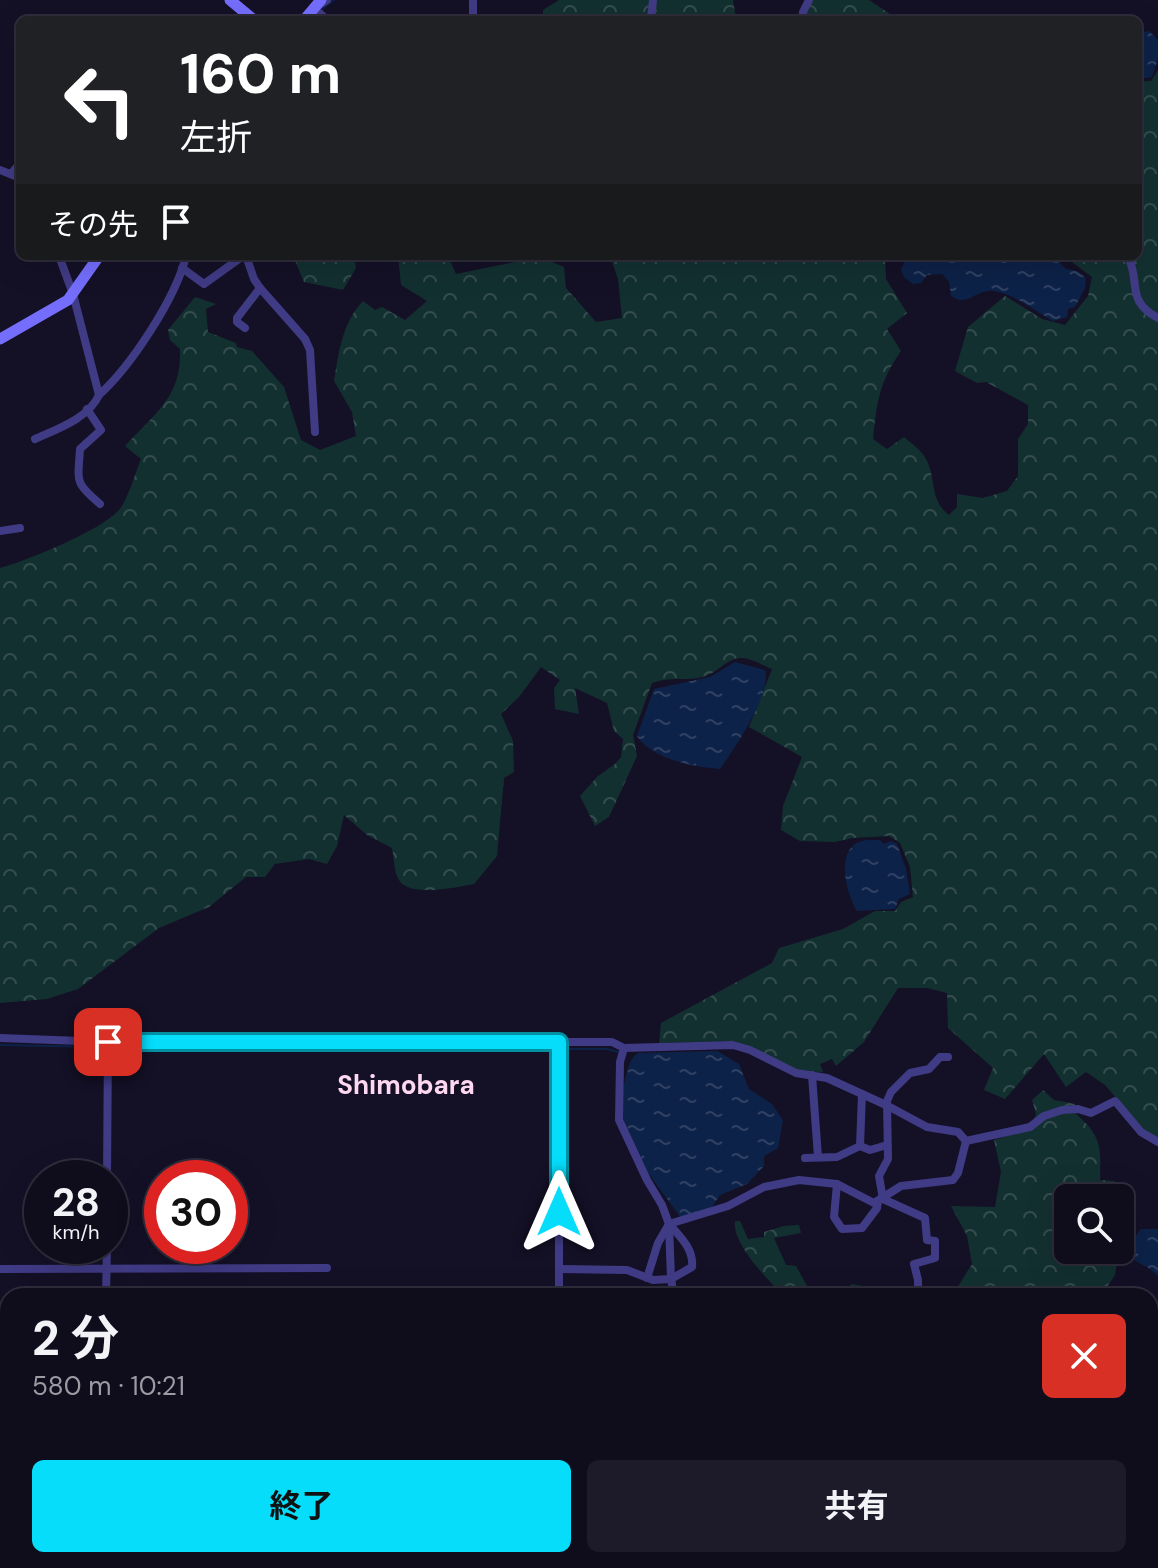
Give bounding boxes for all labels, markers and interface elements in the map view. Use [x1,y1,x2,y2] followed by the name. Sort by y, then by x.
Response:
[180,37,341,110] text: 160 m
[48,48,152,152] icon: left
[180,114,252,161] text: 左折
[154,200,198,244] icon: arrive
[48,205,138,244] text: その先
[74,1008,142,1076] pin
[86,1020,130,1064] icon: arrive
[337,1068,475,1102] district label: Shimobara
[144,1160,248,1264] speed limit sign: 30
[517,1170,601,1254] position arrow
[52,1176,100,1228] text: 28
[1054,1184,1134,1264] map controls
[1054,1184,1134,1264] button: search
[52,1219,100,1245] text: km/h
[32,1307,119,1370] text: 2 分
[1042,1314,1126,1398] button: close
[32,1369,185,1403] text: 580 m · 10:21
[32,1460,571,1552] button: 終了
[587,1460,1126,1552] button: 共有

